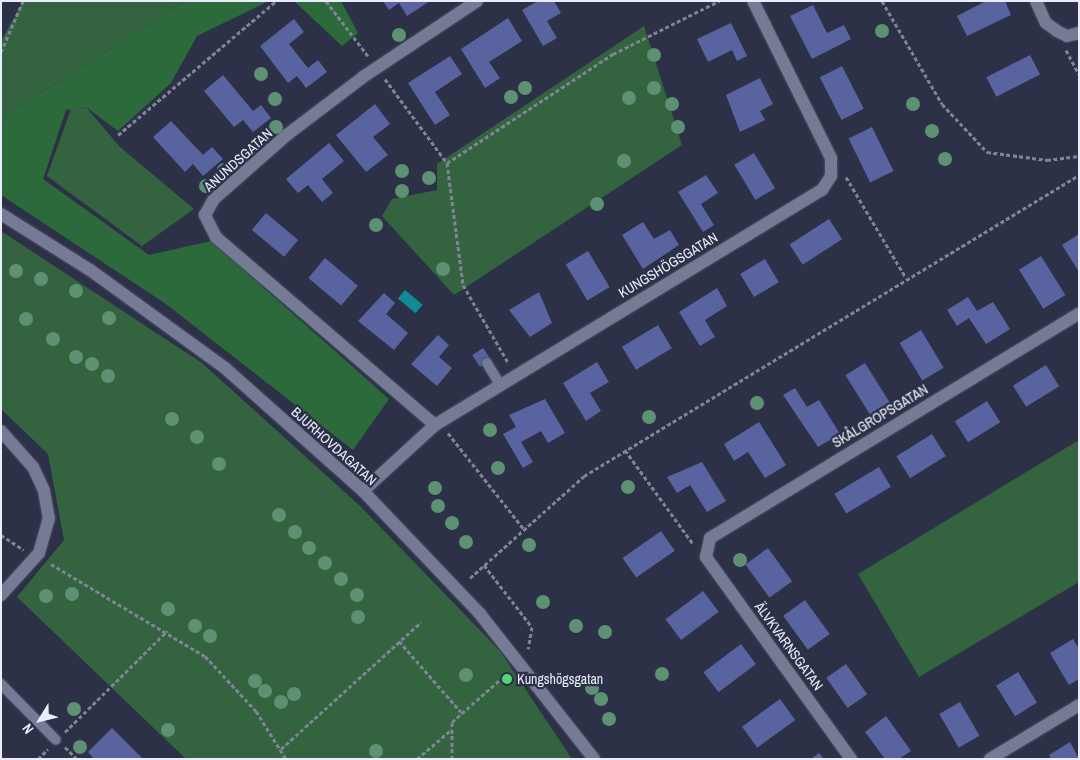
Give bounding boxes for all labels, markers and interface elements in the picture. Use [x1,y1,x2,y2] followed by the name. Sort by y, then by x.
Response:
[200,125,276,195] street label: ANUNDSGATAN
[615,229,721,301] street label: KUNGSHÖGSGATAN
[829,381,931,451] street label: SKÅLGROPSGATAN
[288,403,380,489] street label: BJURHOVDAGATAN
[751,599,827,693] street label: ÄLVKVARNSGATAN
[517,671,603,687] place label: Kungshögsgatan
[501,673,513,685] marker: Kungshögsgatan
[15,695,65,745] north arrow
[18,720,38,737] text: N

